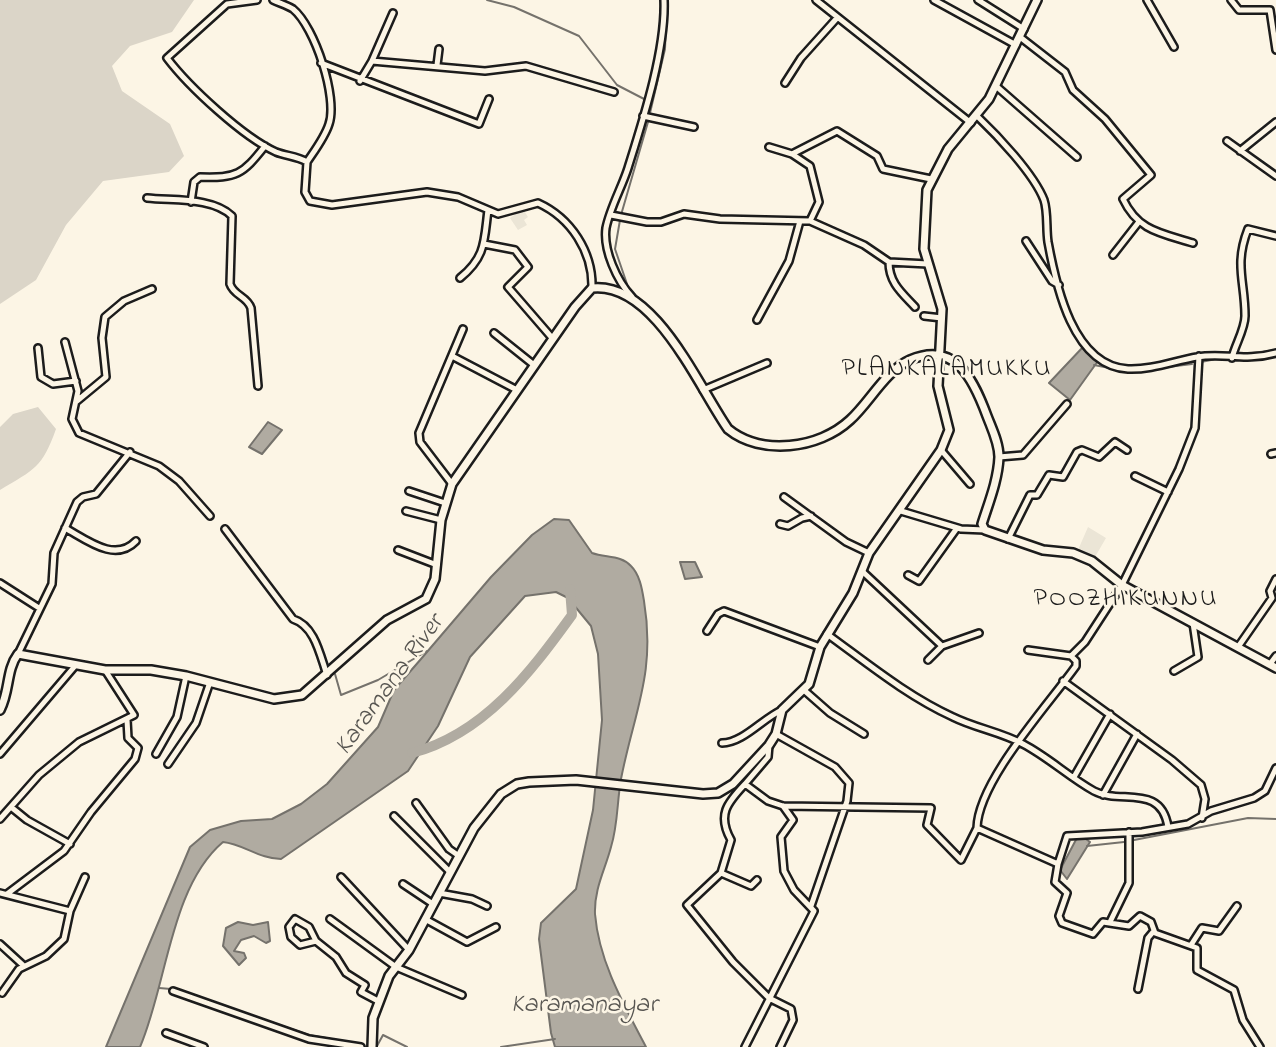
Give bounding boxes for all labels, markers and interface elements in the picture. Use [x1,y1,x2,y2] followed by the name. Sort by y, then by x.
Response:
[843,355,1051,387] district label: PLANKALAMUKKU
[1035,585,1217,617] district label: POOZHIKUNNU
[330,610,452,762] water label: Karamana River
[511,991,657,1023] water label: Karamanayar

